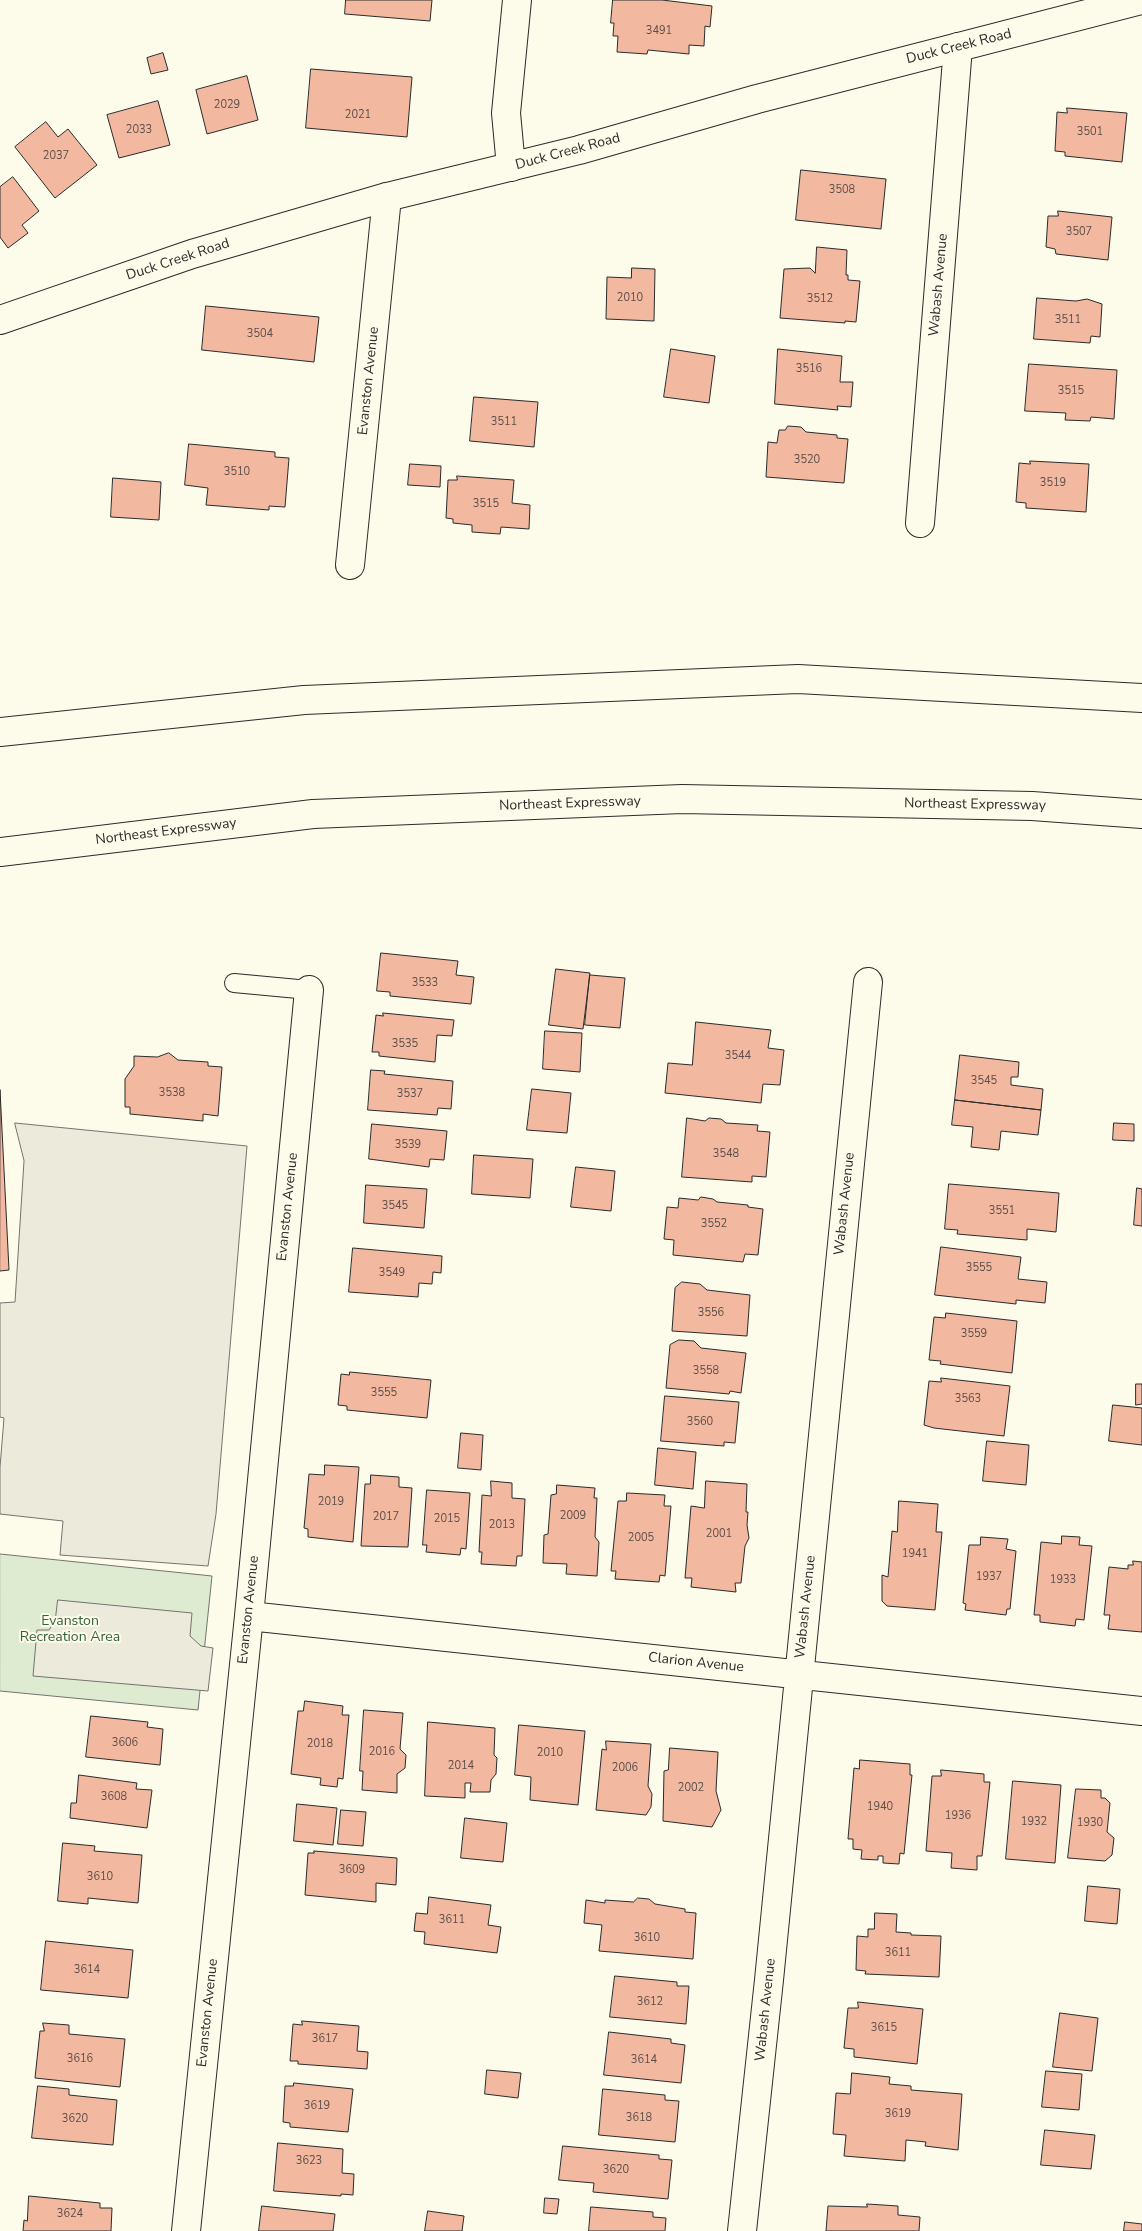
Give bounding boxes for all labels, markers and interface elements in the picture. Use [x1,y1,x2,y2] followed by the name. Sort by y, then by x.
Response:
[646,24,672,38] house number: 3491
[905,26,1013,68] street label: Duck Creek Road
[214,98,240,112] house number: 2029
[345,108,371,122] house number: 2021
[126,123,152,137] house number: 2033
[1077,125,1103,139] house number: 3501
[514,130,622,174] street label: Duck Creek Road
[43,149,69,163] house number: 2037
[829,183,855,197] house number: 3508
[1066,225,1092,239] house number: 3507
[926,233,952,337] street label: Wabash Avenue
[124,235,232,285] street label: Duck Creek Road
[617,291,643,305] house number: 2010
[807,292,833,306] house number: 3512
[1055,313,1081,327] house number: 3511
[355,326,383,436] street label: Evanston Avenue
[247,327,273,341] house number: 3504
[796,362,822,376] house number: 3516
[1058,384,1084,398] house number: 3515
[491,415,517,429] house number: 3511
[794,453,820,467] house number: 3520
[224,465,250,479] house number: 3510
[1040,476,1066,490] house number: 3519
[473,497,499,511] house number: 3515
[499,793,641,815] street label: Northeast Expressway
[904,795,1046,815] street label: Northeast Expressway
[95,815,237,849] street label: Northeast Expressway
[412,976,438,990] house number: 3533
[392,1037,418,1051] house number: 3535
[725,1049,751,1063] house number: 3544
[971,1074,997,1088] house number: 3545
[159,1086,185,1100] house number: 3538
[397,1087,423,1101] house number: 3537
[395,1138,421,1152] house number: 3539
[713,1147,739,1161] house number: 3548
[274,1152,302,1262] street label: Evanston Avenue
[831,1152,859,1256] street label: Wabash Avenue
[382,1199,408,1213] house number: 3545
[989,1204,1015,1218] house number: 3551
[701,1217,727,1231] house number: 3552
[966,1261,992,1275] house number: 3555
[379,1266,405,1280] house number: 3549
[698,1306,724,1320] house number: 3556
[961,1327,987,1341] house number: 3559
[693,1364,719,1378] house number: 3558
[371,1386,397,1400] house number: 3555
[955,1392,981,1406] house number: 3563
[687,1415,713,1429] house number: 3560
[318,1495,344,1509] house number: 2019
[560,1509,586,1523] house number: 2009
[373,1510,399,1524] house number: 2017
[434,1512,460,1526] house number: 2015
[489,1518,515,1532] house number: 2013
[706,1527,732,1541] house number: 2001
[628,1531,654,1545] house number: 2005
[902,1547,928,1561] house number: 1941
[235,1555,263,1665] street label: Evanston Avenue
[792,1555,820,1659] street label: Wabash Avenue
[976,1570,1002,1584] house number: 1937
[1050,1573,1076,1587] house number: 1933
[20,1614,120,1646] park label: Evanston Recreation Area
[647,1650,745,1676] street label: Clarion Avenue
[112,1736,138,1750] house number: 3606
[307,1737,333,1751] house number: 2018
[369,1745,395,1759] house number: 2016
[537,1746,563,1760] house number: 2010
[448,1759,474,1773] house number: 2014
[612,1761,638,1775] house number: 2006
[678,1781,704,1795] house number: 2002
[101,1790,127,1804] house number: 3608
[867,1800,893,1814] house number: 1940
[945,1809,971,1823] house number: 1936
[1021,1815,1047,1829] house number: 1932
[1077,1816,1103,1830] house number: 1930
[339,1863,365,1877] house number: 3609
[87,1870,113,1884] house number: 3610
[439,1913,465,1927] house number: 3611
[634,1931,660,1945] house number: 3610
[885,1946,911,1960] house number: 3611
[194,1958,222,2068] street label: Evanston Avenue
[752,1958,780,2062] street label: Wabash Avenue
[74,1963,100,1977] house number: 3614
[637,1995,663,2009] house number: 3612
[871,2021,897,2035] house number: 3615
[312,2032,338,2046] house number: 3617
[67,2052,93,2066] house number: 3616
[631,2053,657,2067] house number: 3614
[304,2099,330,2113] house number: 3619
[885,2107,911,2121] house number: 3619
[626,2111,652,2125] house number: 3618
[62,2112,88,2126] house number: 3620
[296,2154,322,2168] house number: 3623
[603,2163,629,2177] house number: 3620
[57,2207,83,2221] house number: 3624

